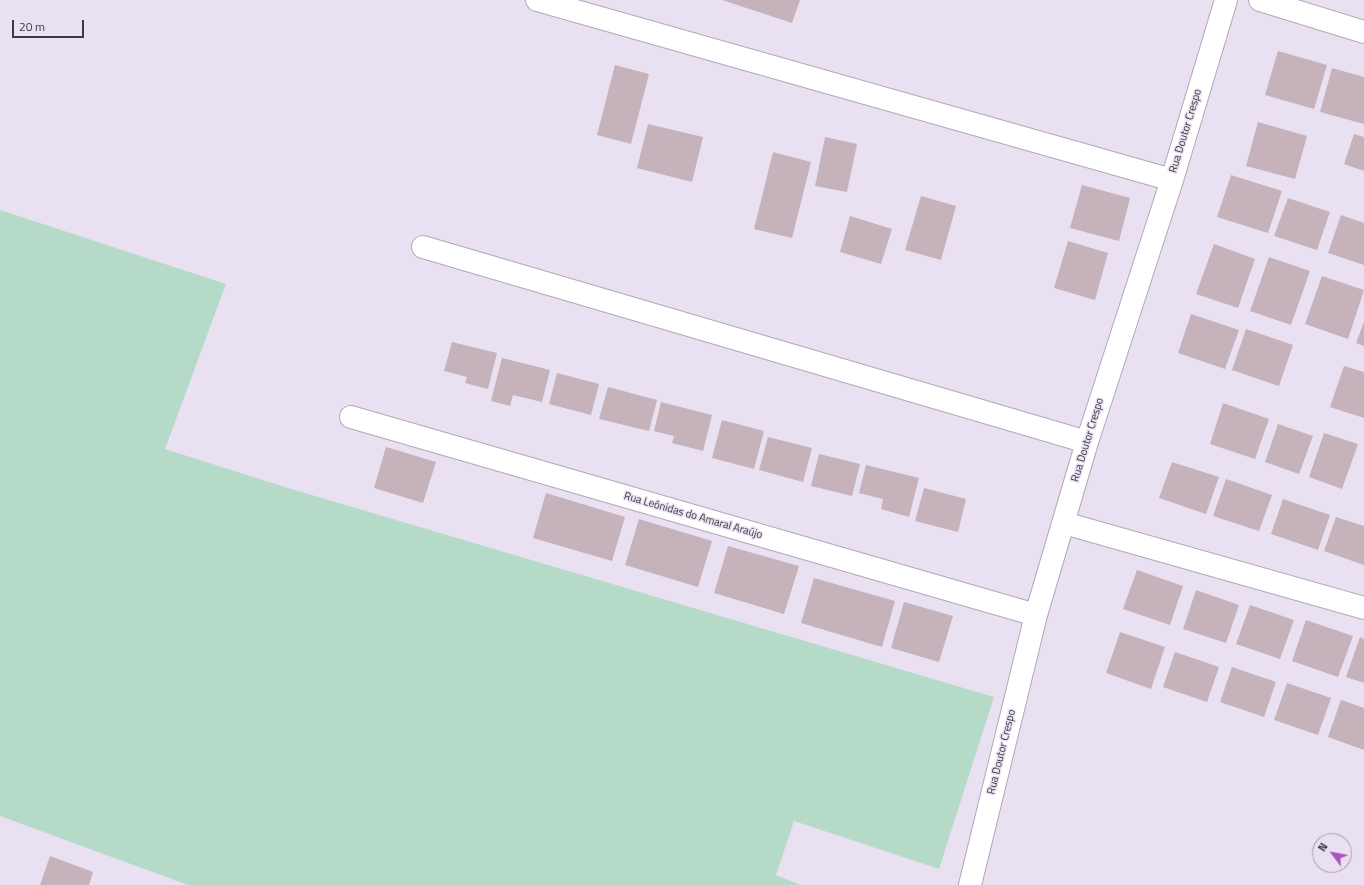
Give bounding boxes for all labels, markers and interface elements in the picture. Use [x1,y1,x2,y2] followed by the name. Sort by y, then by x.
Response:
[14,12,86,38] scale bar
[19,17,45,36] text: 20 m
[1167,87,1205,175] street label: Rua Doutor Crespo
[1069,396,1107,484] street label: Rua Doutor Crespo
[622,490,764,542] street label: Rua Leônidas do Amaral Araújo
[985,708,1019,796] street label: Rua Doutor Crespo
[1312,833,1352,873] north arrow
[1314,840,1331,855] text: N

